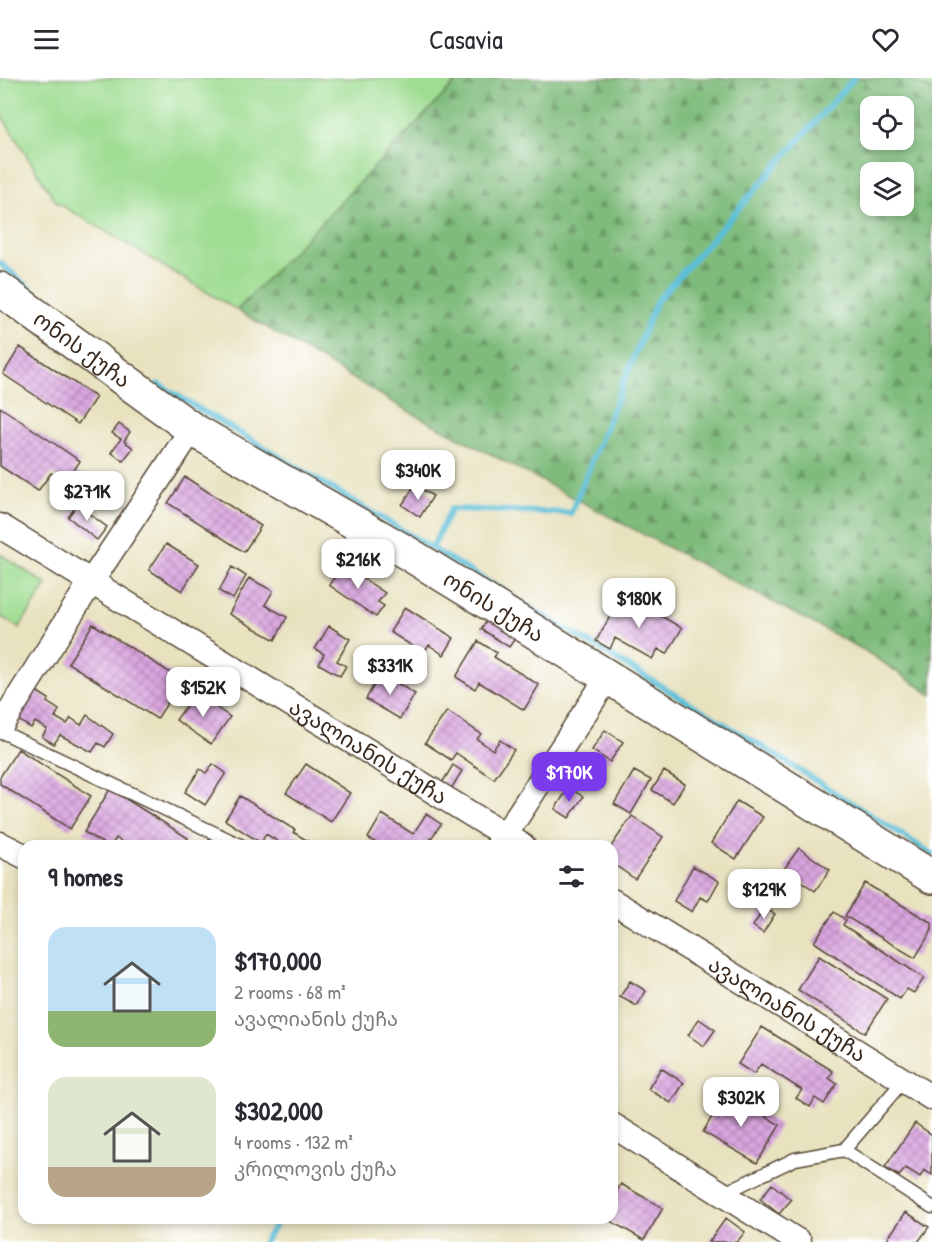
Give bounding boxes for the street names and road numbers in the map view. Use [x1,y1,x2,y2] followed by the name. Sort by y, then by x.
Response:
[28,304,137,395] street label: ონის ქუჩა
[438,564,550,649] street label: ონის ქუჩა
[284,692,453,811] street label: ავალიანის ქუჩა
[703,949,872,1069] street label: ავალიანის ქუჩა

